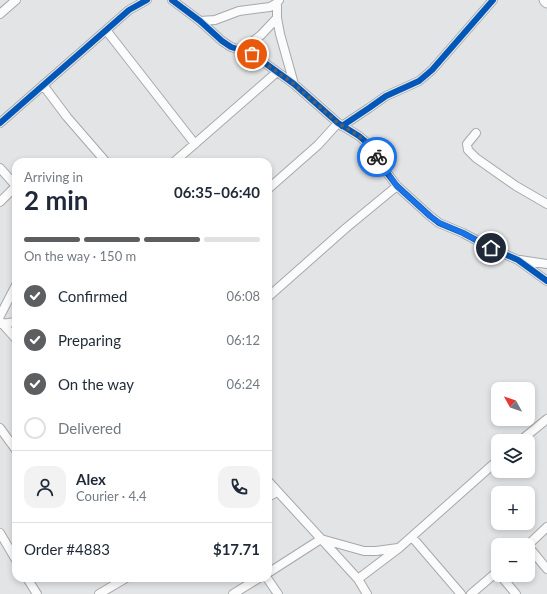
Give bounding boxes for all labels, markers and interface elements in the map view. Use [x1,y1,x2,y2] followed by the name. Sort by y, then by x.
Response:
[235,37,269,71] pin
[241,43,263,65] icon: bag
[357,137,397,177] courier
[366,146,388,168] icon: bike
[24,169,83,185] text: Arriving in
[174,183,260,201] text: 06:35–06:40
[24,184,88,216] text: 2 min
[474,231,508,265] pin
[480,237,502,259] icon: home
[24,248,136,264] text: On the way · 150 m
[24,285,46,307] icon: check
[58,287,127,305] text: Confirmed
[227,288,260,304] text: 06:08
[24,329,46,351] icon: check
[58,331,121,349] text: Preparing
[227,332,260,348] text: 06:12
[24,373,46,395] icon: check
[58,375,134,393] text: On the way
[227,376,260,392] text: 06:24
[491,382,535,426] north arrow
[491,382,535,582] map controls
[58,419,121,437] text: Delivered
[491,434,535,478] button: layers
[24,466,66,508] button: person
[218,466,260,508] button: phone
[76,470,106,488] text: Alex
[491,486,535,530] button: +
[76,488,147,504] text: Courier · 4.4
[491,538,535,582] button: −
[24,540,110,558] text: Order #4883
[213,540,260,558] text: $17.71

